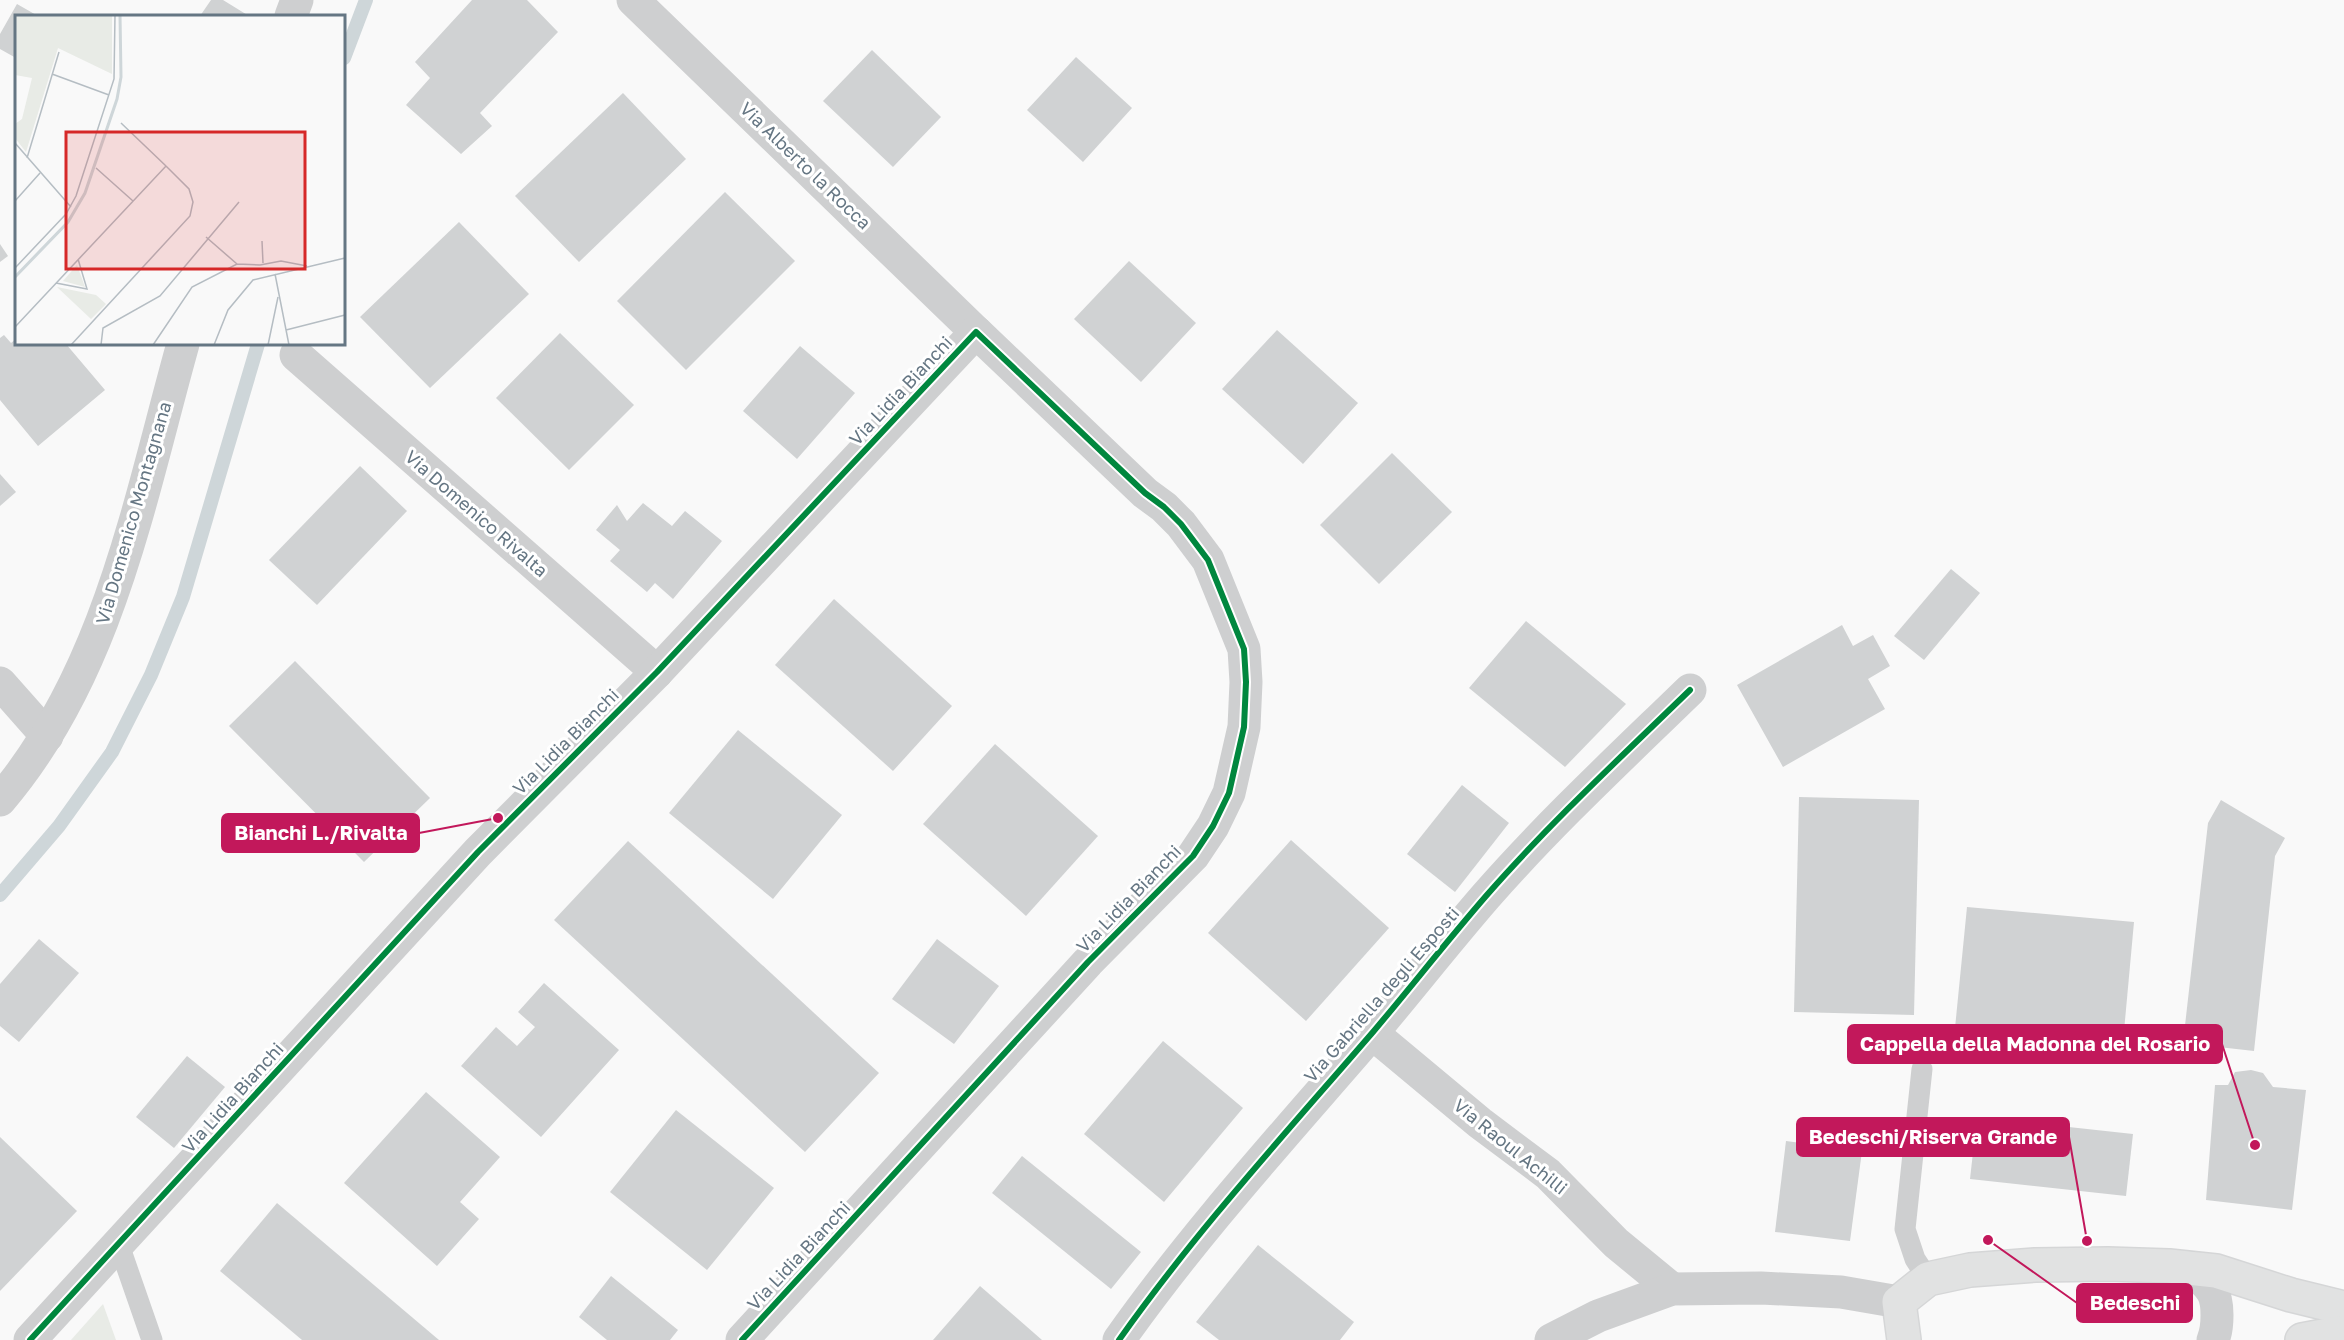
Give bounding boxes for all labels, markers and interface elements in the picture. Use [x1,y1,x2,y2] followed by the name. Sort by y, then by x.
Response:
[15,15,345,345] inset map
[736,97,876,233] street label: Via Alberto la Rocca
[844,331,956,449] street label: Via Lidia Bianchi
[91,399,175,627] street label: Via Domenico Montagnana
[401,445,553,581] street label: Via Domenico Rivalta
[508,684,623,799] street label: Via Lidia Bianchi
[222,814,419,852] callout: Bianchi L./Rivalta
[234,820,408,844] text: Bianchi L./Rivalta
[1071,840,1185,957] street label: Via Lidia Bianchi
[1299,902,1464,1087] street label: Via Gabriella degli Esposti
[1848,1025,2222,1063] callout: Cappella della Madonna del Rosario
[1860,1031,2210,1055] text: Cappella della Madonna del Rosario
[177,1038,288,1157] street label: Via Lidia Bianchi
[1449,1094,1572,1199] street label: Via Raoul Achilli
[1797,1118,2069,1156] callout: Bedeschi/Riserva Grande
[1809,1124,2057,1148] text: Bedeschi/Riserva Grande
[742,1196,854,1314] street label: Via Lidia Bianchi
[2077,1284,2192,1322] callout: Bedeschi
[2090,1290,2180,1314] text: Bedeschi

